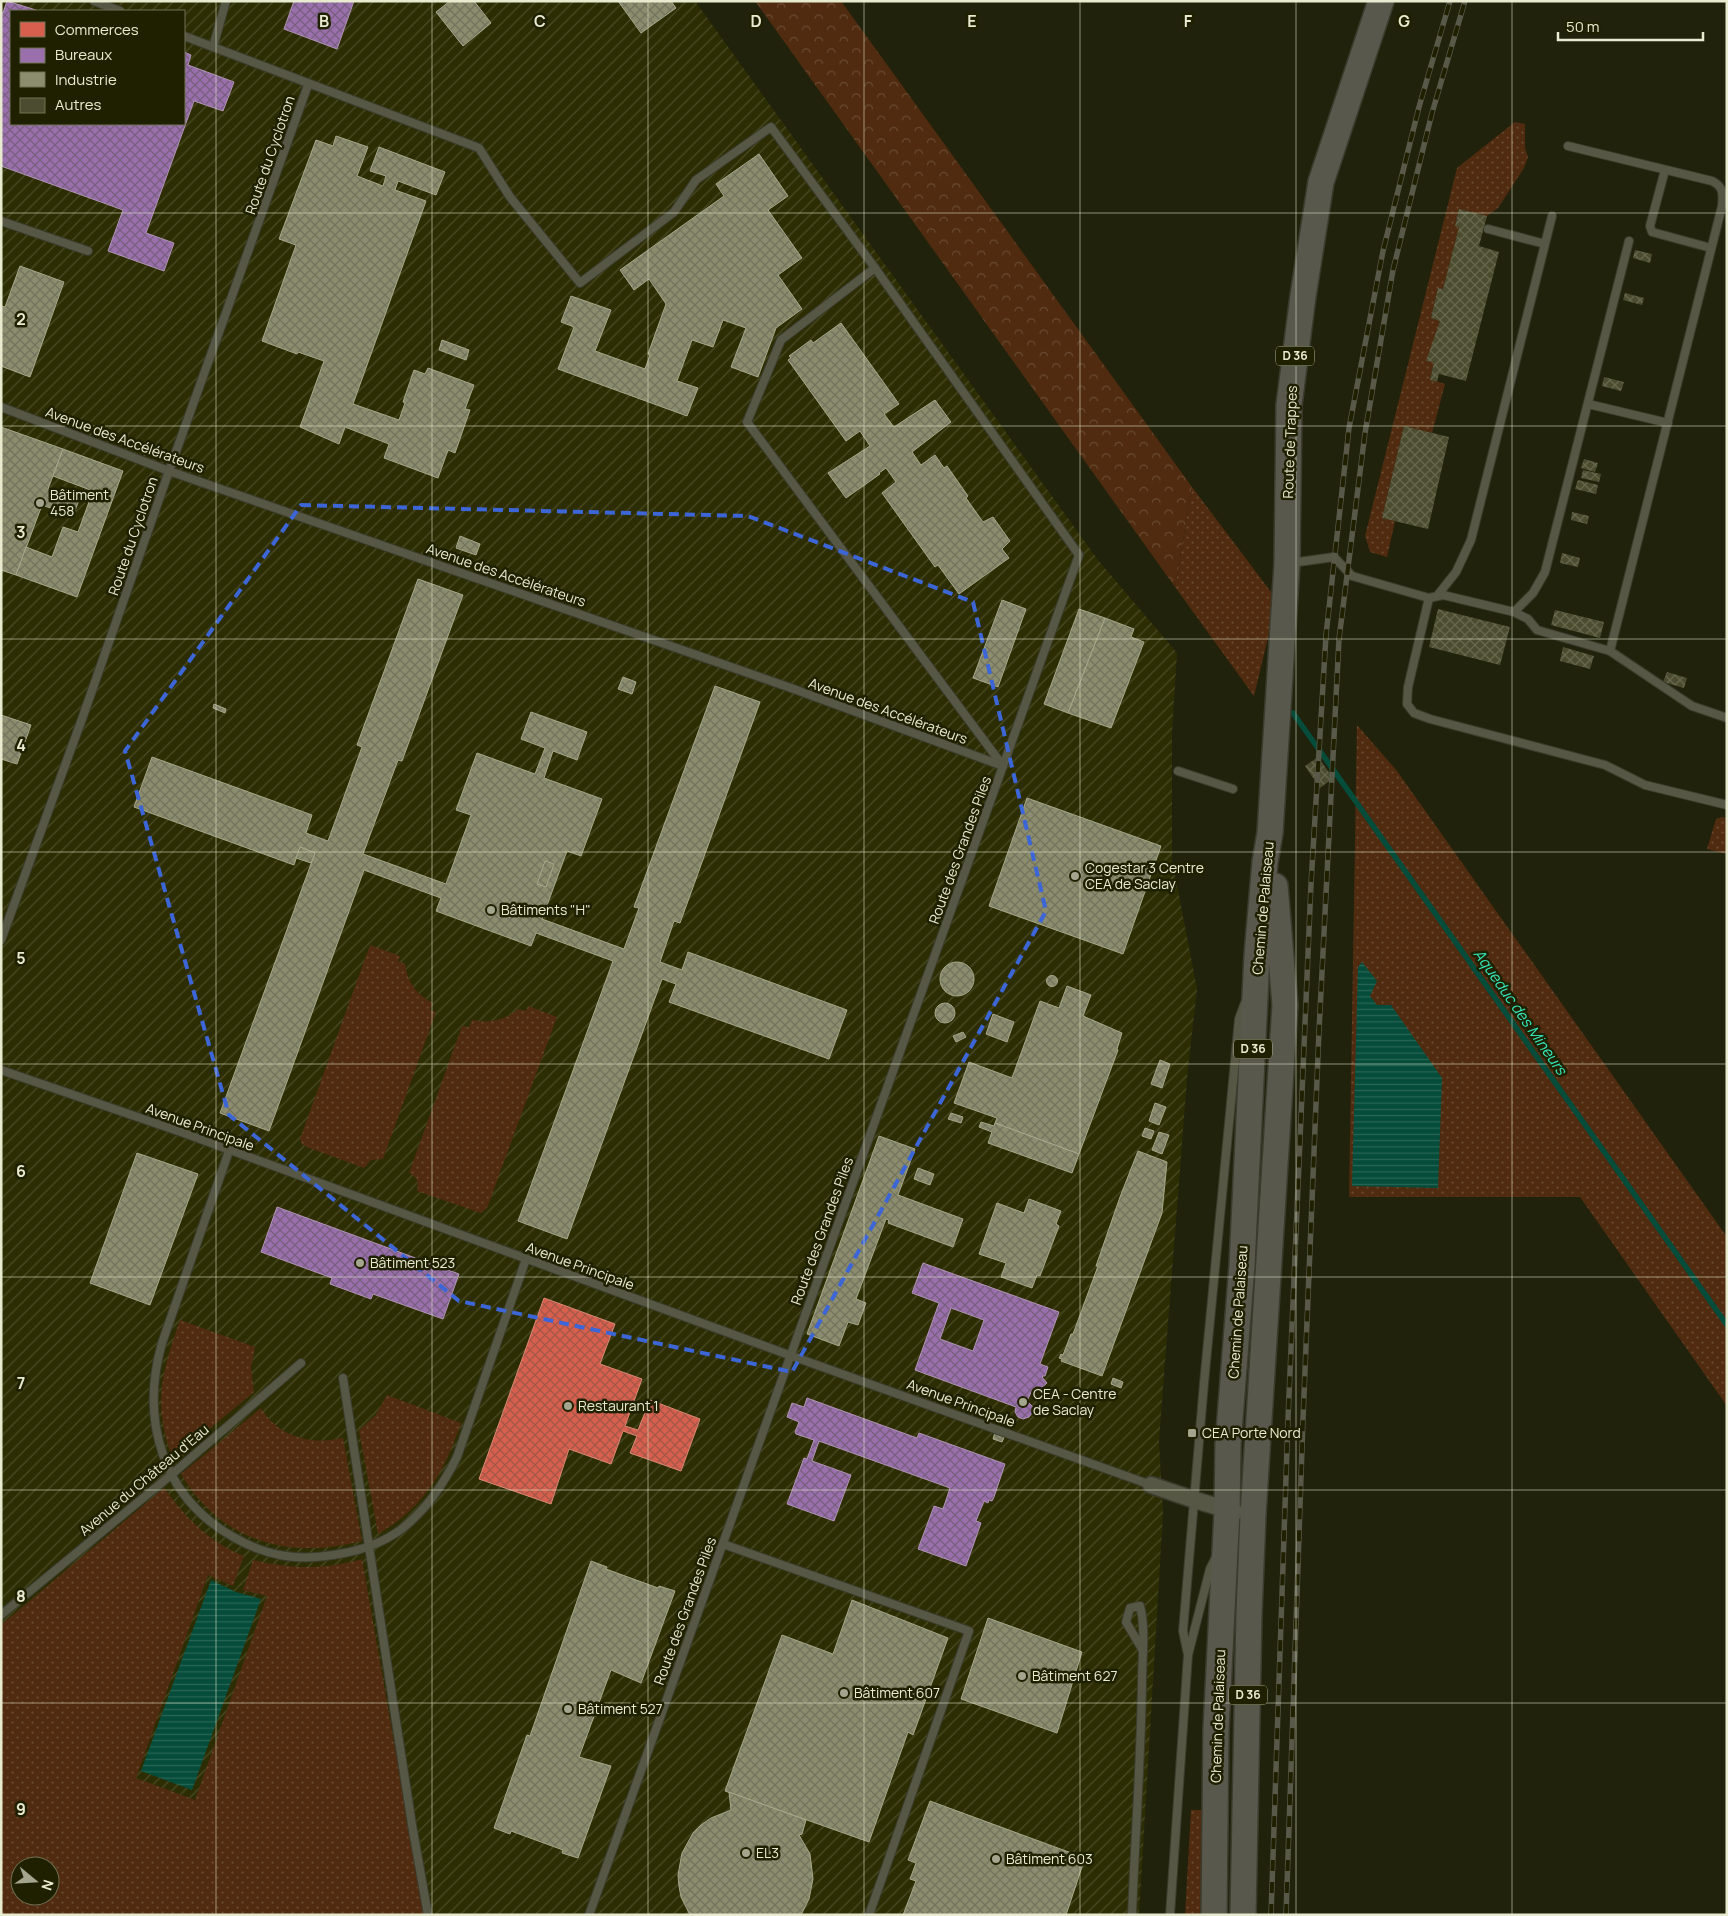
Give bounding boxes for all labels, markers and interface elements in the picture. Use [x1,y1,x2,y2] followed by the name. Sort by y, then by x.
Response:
[10,10,185,125] legend
[319,10,329,32] text: B
[534,10,546,32] text: C
[750,10,762,32] text: D
[967,10,977,32] text: E
[1184,10,1193,32] text: F
[1398,10,1410,32] text: G
[1558,10,1703,42] scale bar
[1566,16,1600,37] text: 50 m
[55,19,139,40] text: Commerces
[55,44,112,65] text: Bureaux
[55,69,117,90] text: Industrie
[240,93,299,217] street label: Route du Cyclotron
[55,94,101,115] text: Autres
[16,308,26,330] text: 2
[1276,346,1314,366] road number: D 36
[1278,385,1301,499] street label: Route de Trappes
[43,402,207,477] street label: Avenue des Accélérateurs
[103,474,162,598] street label: Route du Cyclotron
[50,485,109,520] place label: Bâtiment 458
[34,497,46,509] marker: Bâtiment 458
[16,521,26,543] text: 3
[424,538,589,611] street label: Avenue des Accélérateurs
[806,673,970,748] street label: Avenue des Accélérateurs
[16,734,26,756] text: 4
[924,773,995,926] street label: Route des Grandes Piles
[1247,841,1278,975] street label: Chemin de Palaiseau
[1085,858,1204,893] place label: Cogestar 3 Centre CEA de Saclay
[1069,870,1081,882] marker: Cogestar 3 Centre CEA de Saclay
[501,900,591,919] place label: Bâtiments "H"
[485,904,497,916] marker: Bâtiments "H"
[1469,945,1572,1080] water label: Aqueduc des Mineurs
[16,947,26,969] text: 5
[1234,1040,1272,1058] road number: D 36
[143,1098,257,1155] street label: Avenue Principale
[786,1154,857,1307] street label: Route des Grandes Piles
[16,1160,26,1182] text: 6
[523,1237,637,1294] street label: Avenue Principale
[1223,1245,1252,1379] street label: Chemin de Palaiseau
[370,1253,455,1272] place label: Bâtiment 523
[354,1257,366,1269] marker: Bâtiment 523
[17,1372,25,1394] text: 7
[904,1374,1018,1431] street label: Avenue Principale
[1033,1384,1116,1419] place label: CEA - Centre de Saclay
[578,1396,659,1415] place label: Restaurant 1
[1017,1396,1029,1408] marker: CEA - Centre de Saclay
[562,1400,574,1412] marker: Restaurant 1
[75,1420,213,1540] street label: Avenue du Château d'Eau
[1202,1423,1301,1442] place label: CEA Porte Nord
[1186,1427,1198,1439] marker: CEA Porte Nord
[649,1534,720,1687] street label: Route des Grandes Piles
[16,1585,26,1607] text: 8
[1206,1649,1229,1783] street label: Chemin de Palaiseau
[1032,1666,1117,1685] place label: Bâtiment 627
[1016,1670,1028,1682] marker: Bâtiment 627
[854,1683,940,1702] place label: Bâtiment 607
[1229,1686,1267,1704] road number: D 36
[838,1687,850,1699] marker: Bâtiment 607
[578,1699,662,1718] place label: Bâtiment 527
[562,1703,574,1715] marker: Bâtiment 527
[16,1798,26,1820] text: 9
[756,1843,779,1862] place label: EL3
[740,1847,752,1859] marker: EL3
[1006,1849,1093,1868] place label: Bâtiment 603
[990,1853,1002,1865] marker: Bâtiment 603
[10,1856,60,1906] north arrow
[37,1877,58,1893] text: N

